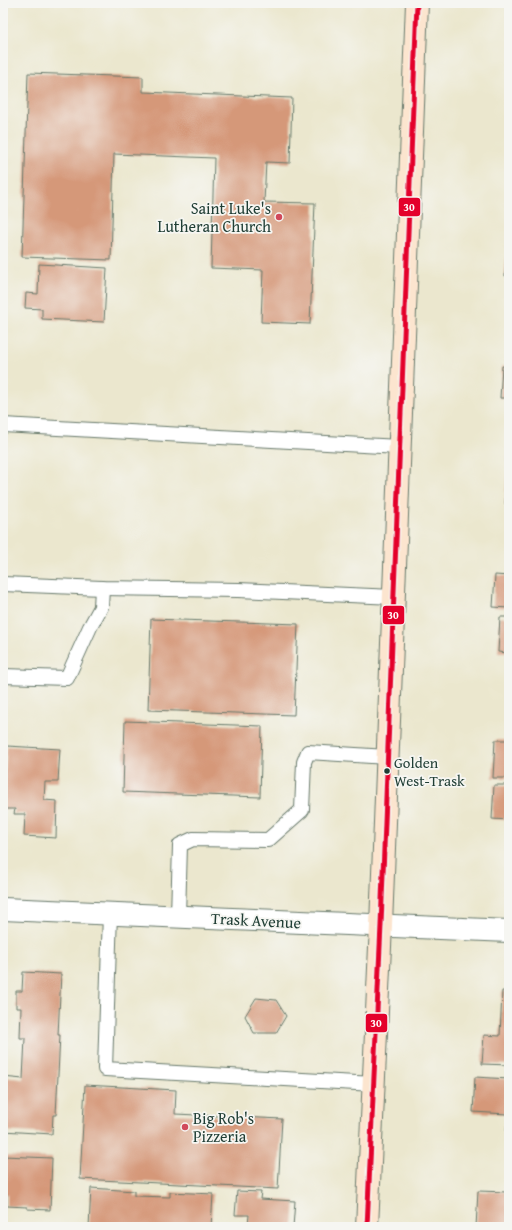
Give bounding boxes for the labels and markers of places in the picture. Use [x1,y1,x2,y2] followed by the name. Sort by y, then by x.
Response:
[157,196,271,238] place label: Saint Luke's Lutheran Church
[274,212,284,222] marker: Saint Luke's Lutheran Church
[394,752,465,791] place label: Golden West-Trask
[382,766,392,776] marker: Golden West-Trask
[193,1106,254,1148] place label: Big Rob's Pizzeria
[180,1122,190,1132] marker: Big Rob's Pizzeria

